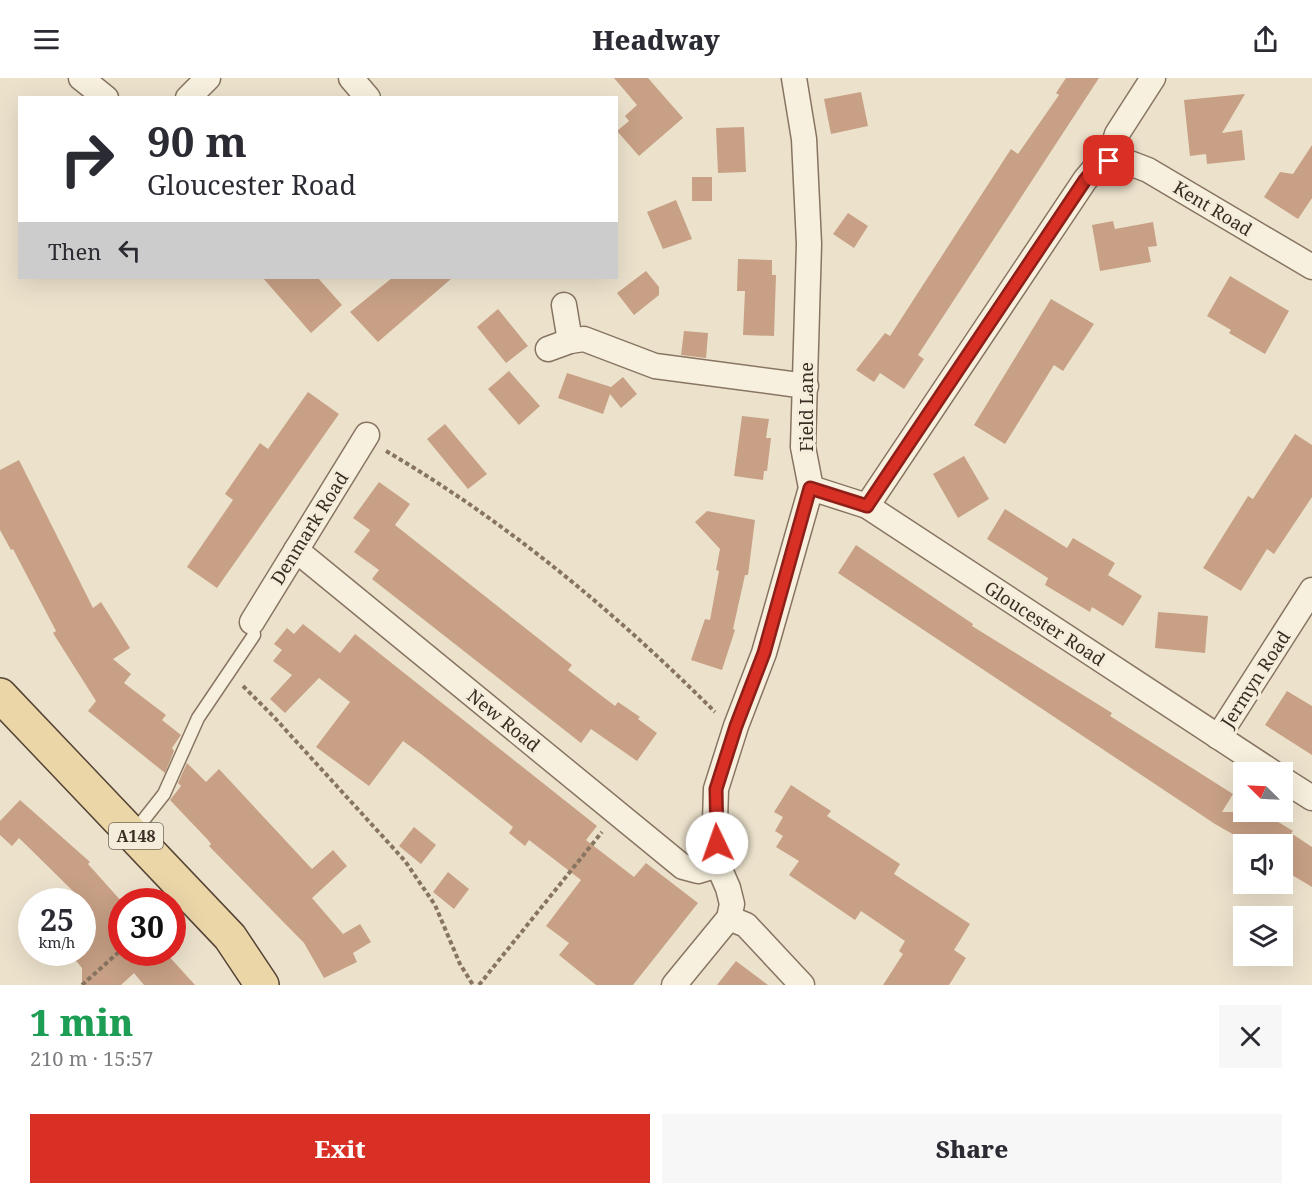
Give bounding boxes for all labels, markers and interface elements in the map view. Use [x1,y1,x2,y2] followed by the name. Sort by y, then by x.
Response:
[592,21,720,58] text: Headway
[30,23,63,56] icon: menu
[1249,23,1282,56] icon: share
[147,112,247,169] text: 90 m
[48,120,126,198] icon: right
[1083,135,1134,186] pin
[1092,144,1125,177] icon: arrive
[147,166,356,203] text: Gloucester Road
[1169,175,1257,241] street label: Kent Road
[113,234,146,267] icon: left
[48,236,101,266] text: Then
[794,362,818,452] street label: Field Lane
[265,467,353,589] street label: Denmark Road
[980,575,1110,671] street label: Gloucester Road
[1214,626,1295,733] street label: Jermyn Road
[463,683,545,757] street label: New Road
[1233,762,1293,822] north arrow
[1233,762,1293,966] map controls
[685,811,749,875] position arrow
[109,823,163,849] road number: A148
[1233,834,1293,894] button: sound
[108,888,186,966] speed limit sign: 30
[40,899,74,940] text: 25
[1233,906,1293,966] button: layers
[39,932,75,952] text: km/h
[30,998,133,1047] text: 1 min
[1219,1005,1282,1068] button: close
[30,1045,153,1072] text: 210 m · 15:57
[30,1114,650,1183] button: Exit
[662,1114,1282,1183] button: Share

